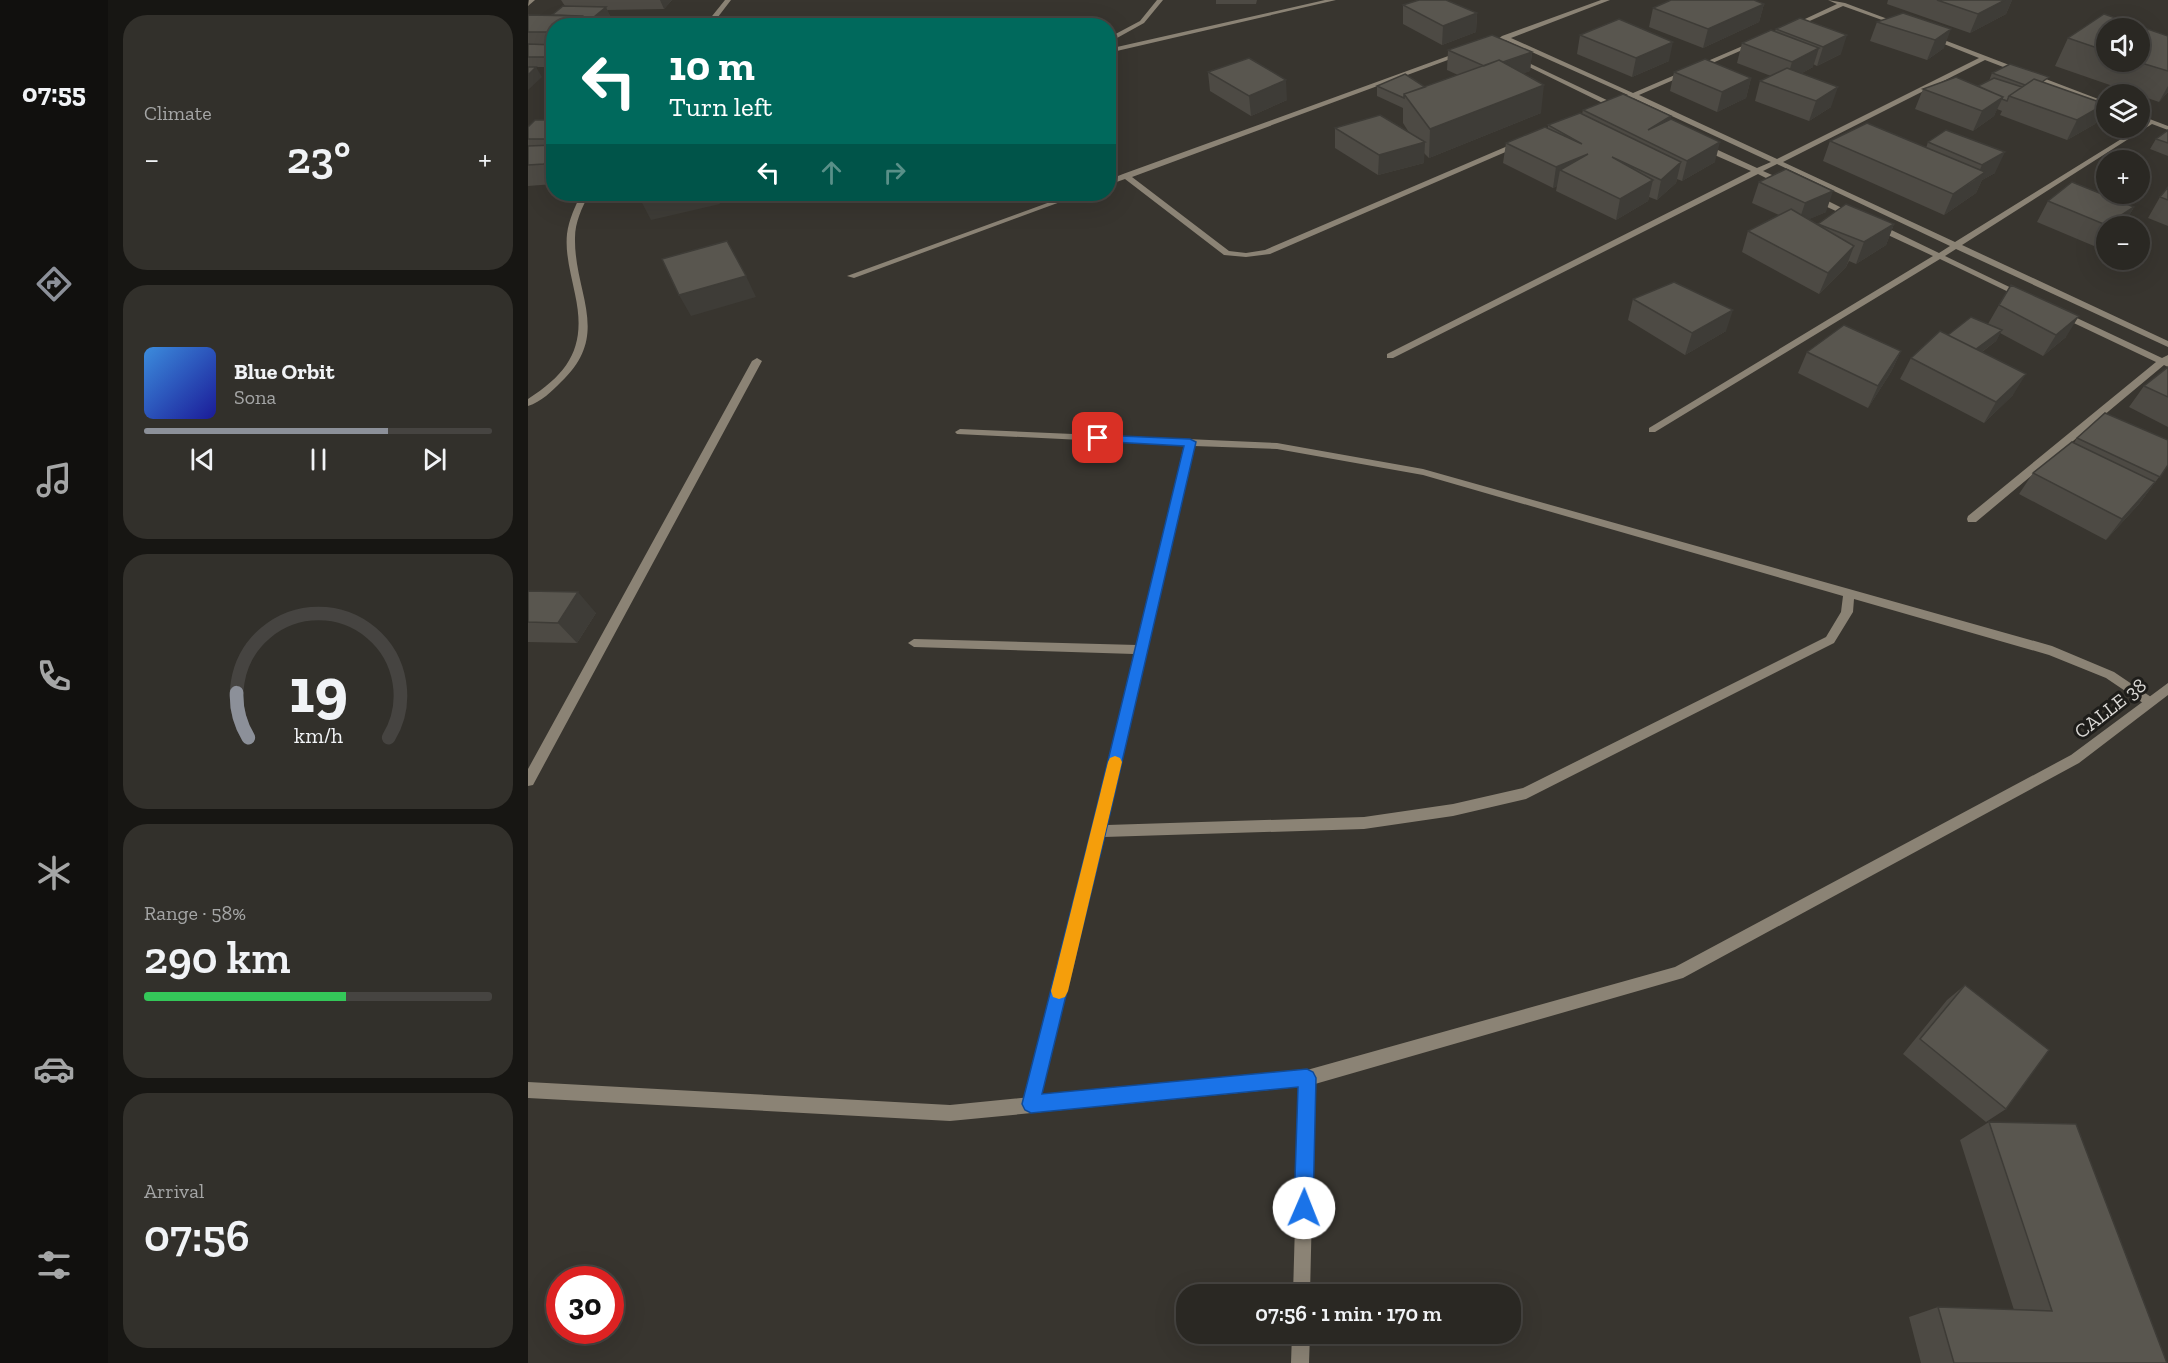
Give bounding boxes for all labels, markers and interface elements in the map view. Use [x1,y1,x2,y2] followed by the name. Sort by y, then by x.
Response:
[2096,18,2150,270] map controls
[2096,18,2150,72] button: sound
[669,40,755,91] text: 10 m
[570,42,648,120] icon: left
[22,77,86,109] text: 07:55
[2096,84,2150,138] button: layers
[669,91,772,123] text: Turn left
[144,101,212,125] text: Climate
[287,131,351,185] text: 23°
[144,139,159,178] text: −
[478,139,492,178] text: +
[2096,150,2150,204] button: +
[752,156,785,189] icon: left
[815,156,848,189] icon: ahead
[878,156,911,189] icon: right
[2096,216,2150,270] button: −
[33,263,75,305] icon: directions
[234,358,334,385] text: Blue Orbit
[234,385,276,409] text: Sona
[1072,412,1123,463] pin
[1081,421,1114,454] icon: arrive
[186,443,219,476] icon: previous
[302,443,335,476] icon: pause
[418,443,451,476] icon: next
[33,459,75,501] icon: music
[289,654,347,729] text: 19
[33,655,75,697] icon: phone
[2069,673,2151,743] street label: CALLE 38
[294,724,342,749] text: km/h
[33,852,75,894] icon: climate
[144,901,246,925] text: Range · 58%
[144,931,290,985] text: 290 km
[33,1048,75,1090] icon: car
[1272,1176,1336,1240] position arrow
[144,1179,204,1203] text: Arrival
[144,1209,250,1263] text: 07:56
[33,1244,75,1286] icon: filters
[546,1266,624,1344] speed limit sign: 30
[1255,1300,1442,1327] text: 07:56 · 1 min · 170 m

